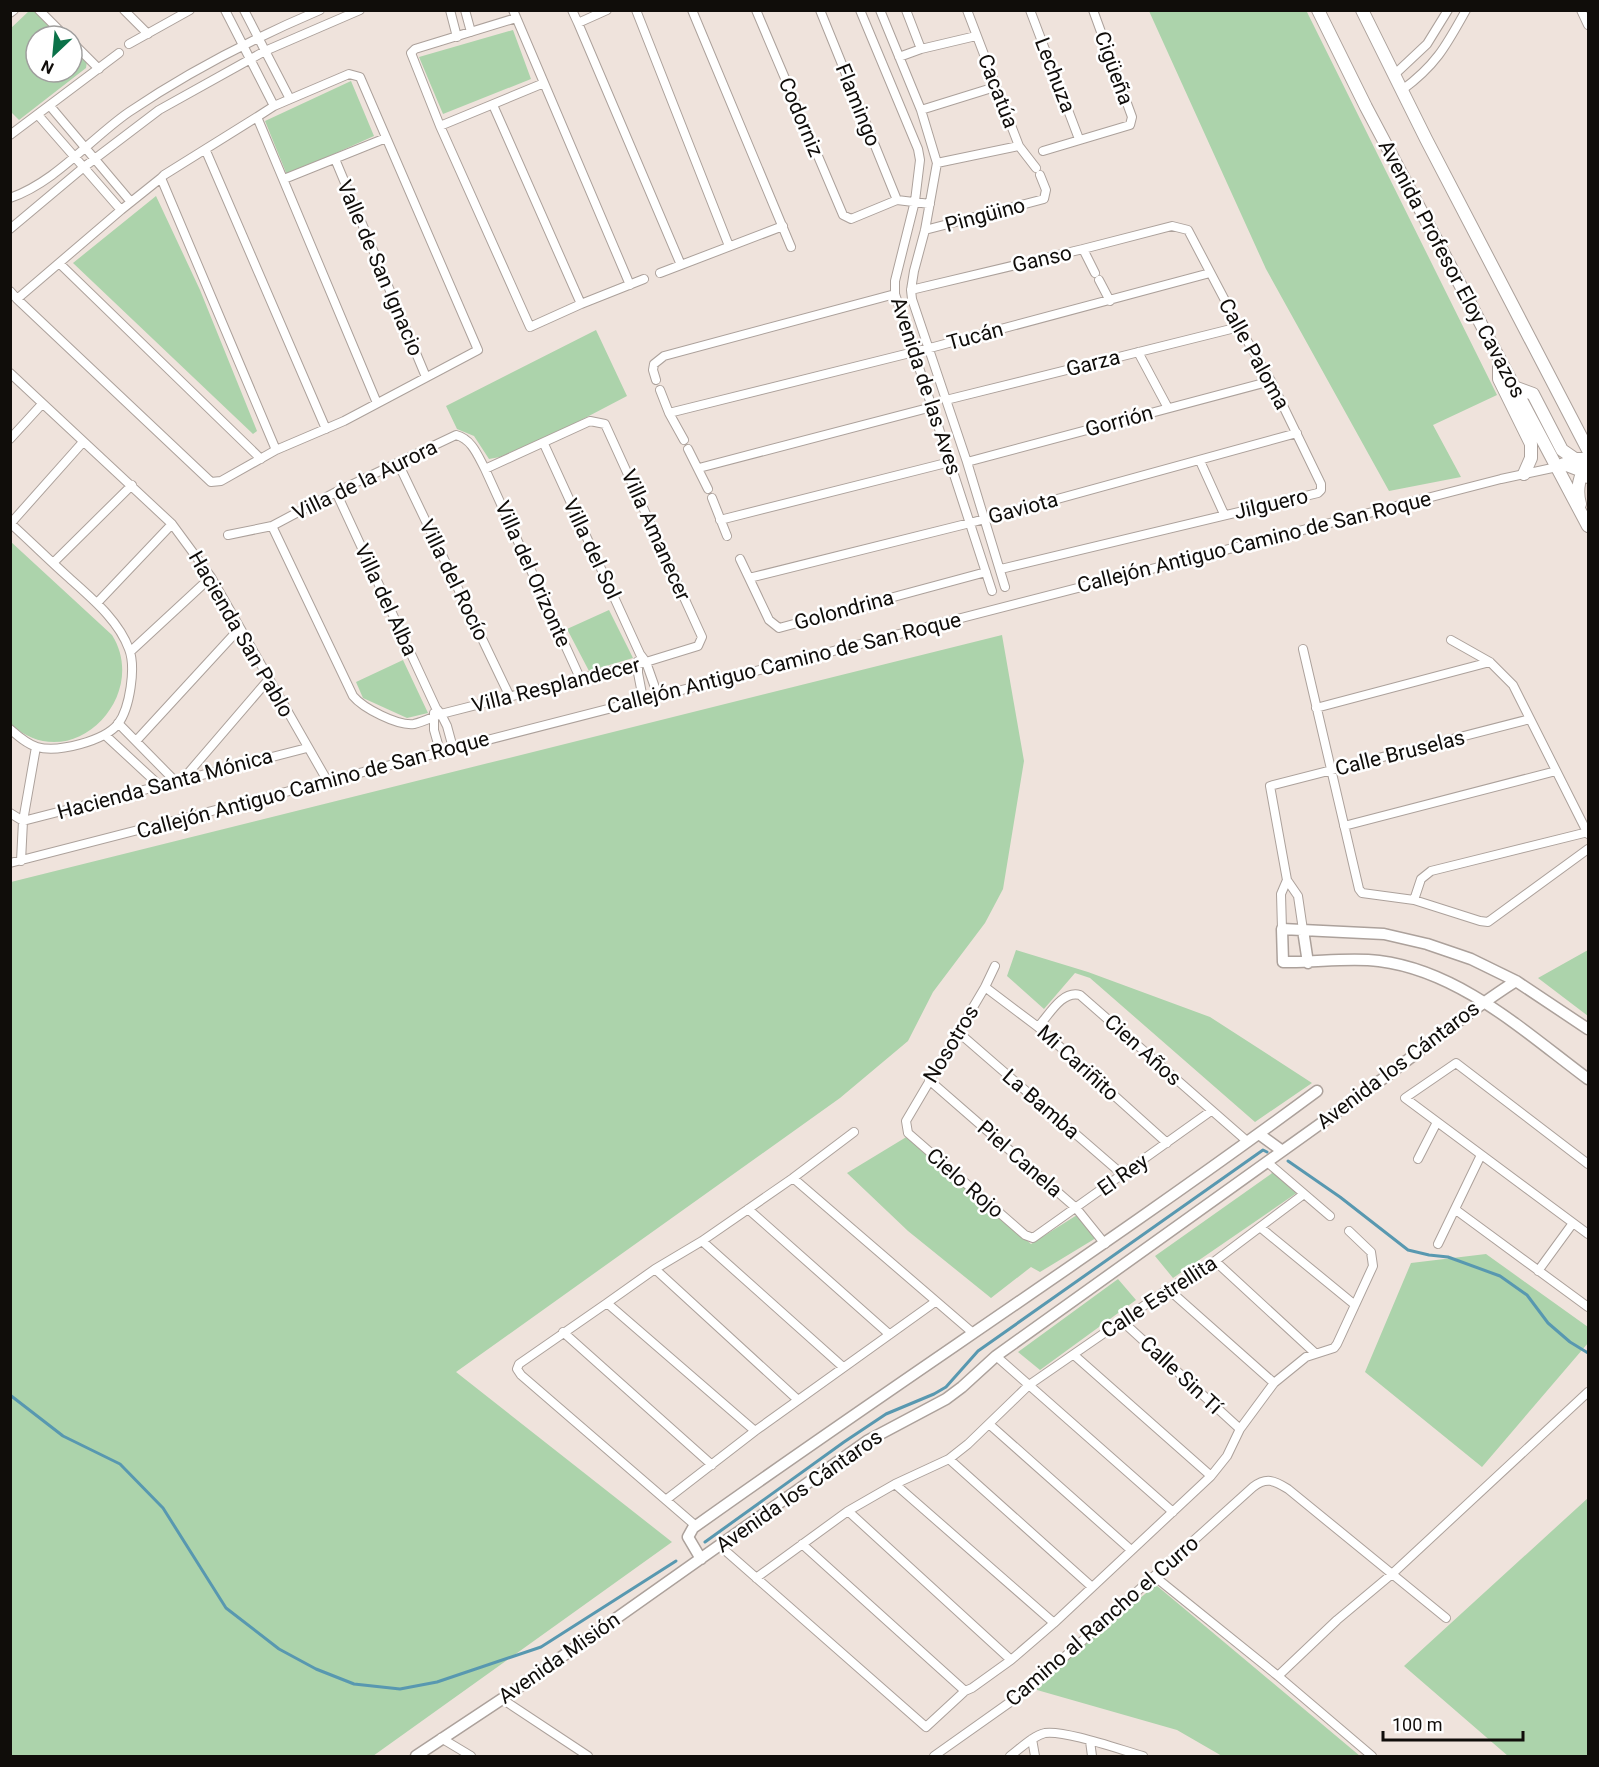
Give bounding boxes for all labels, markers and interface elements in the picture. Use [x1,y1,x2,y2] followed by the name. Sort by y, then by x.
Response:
[24,24,84,84] north arrow
[1090,28,1138,108] street label: Cigüeña
[1030,34,1080,116] street label: Lechuza
[973,51,1023,131] street label: Cacatúa
[38,56,57,78] text: N
[831,60,885,150] street label: Flamingo
[774,74,828,160] street label: Codorniz
[1374,136,1530,402] street label: Avenida Profesor Eloy Cavazos
[332,177,428,359] street label: Valle de San Ignacio
[942,193,1028,237] street label: Pingüino
[1010,241,1074,277] street label: Ganso
[886,294,966,478] street label: Avenida de las Aves
[1214,294,1294,414] street label: Calle Paloma
[944,317,1006,355] street label: Tucán
[1064,345,1122,381] street label: Garza
[1082,400,1156,442] street label: Gorrión
[289,435,441,525] street label: Villa de la Aurora
[616,466,696,604] street label: Villa Amanecer
[1232,484,1310,524] street label: Jilguero
[1075,486,1433,598] street label: Callejón Antiguo Camino de San Roque
[986,487,1060,529] street label: Gaviota
[558,495,626,603] street label: Villa del Sol
[490,497,576,651] street label: Villa del Orizonte
[414,516,494,644] street label: Villa del Rocío
[350,540,422,660] street label: Villa del Alba
[184,547,298,721] street label: Hacienda San Pablo
[792,585,896,635] street label: Golondrina
[605,607,963,719] street label: Callejón Antiguo Camino de San Roque
[469,653,643,717] street label: Villa Resplandecer
[1333,725,1467,781] street label: Calle Bruselas
[134,726,492,844] street label: Callejón Antiguo Camino de San Roque
[55,744,275,824] street label: Hacienda Santa Mónica
[1312,996,1484,1134] street label: Avenida los Cántaros
[918,1001,984,1087] street label: Nosotros
[1100,1009,1186,1091] street label: Cien Años
[1032,1020,1124,1106] street label: Mi Cariñito
[998,1064,1084,1144] street label: La Bamba
[973,1116,1067,1202] street label: Piel Canela
[922,1143,1008,1223] street label: Cielo Rojo
[1093,1149,1153,1201] street label: El Rey
[1097,1251,1221,1343] street label: Calle Estrellita
[1135,1331,1228,1420] street label: Calle Sin Tí
[711,1425,887,1557] street label: Avenida los Cántaros
[1001,1531,1203,1711] street label: Camino al Rancho el Curro
[494,1607,624,1709] street label: Avenida Misión
[1383,1704,1522,1742] scale bar
[1392,1714,1443,1735] text: 100 m

